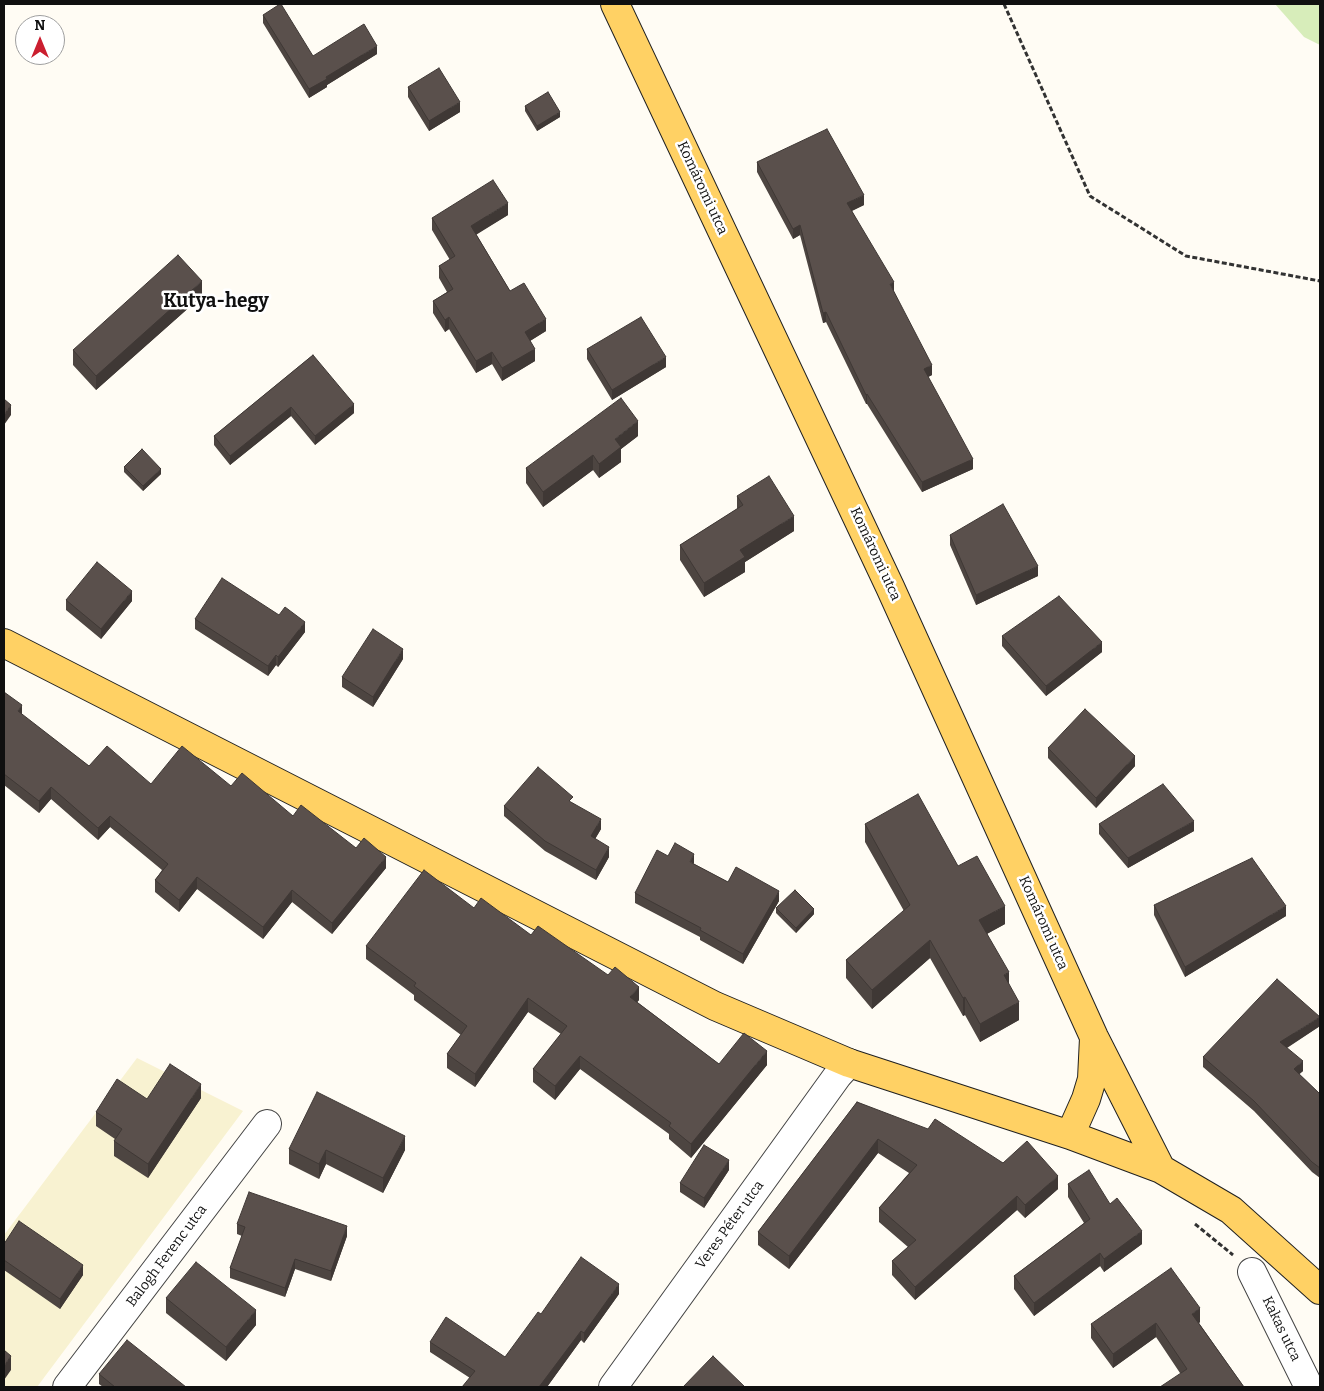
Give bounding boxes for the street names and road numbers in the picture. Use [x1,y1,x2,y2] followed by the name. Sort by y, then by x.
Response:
[673,139,731,237] street label: Komáromi utca
[846,505,904,603] street label: Komáromi utca
[1015,874,1071,972] street label: Komáromi utca
[692,1178,768,1272] street label: Veres Péter utca
[123,1202,211,1310] street label: Balogh Ferenc utca
[1258,1294,1304,1364] street label: Kakas utca

